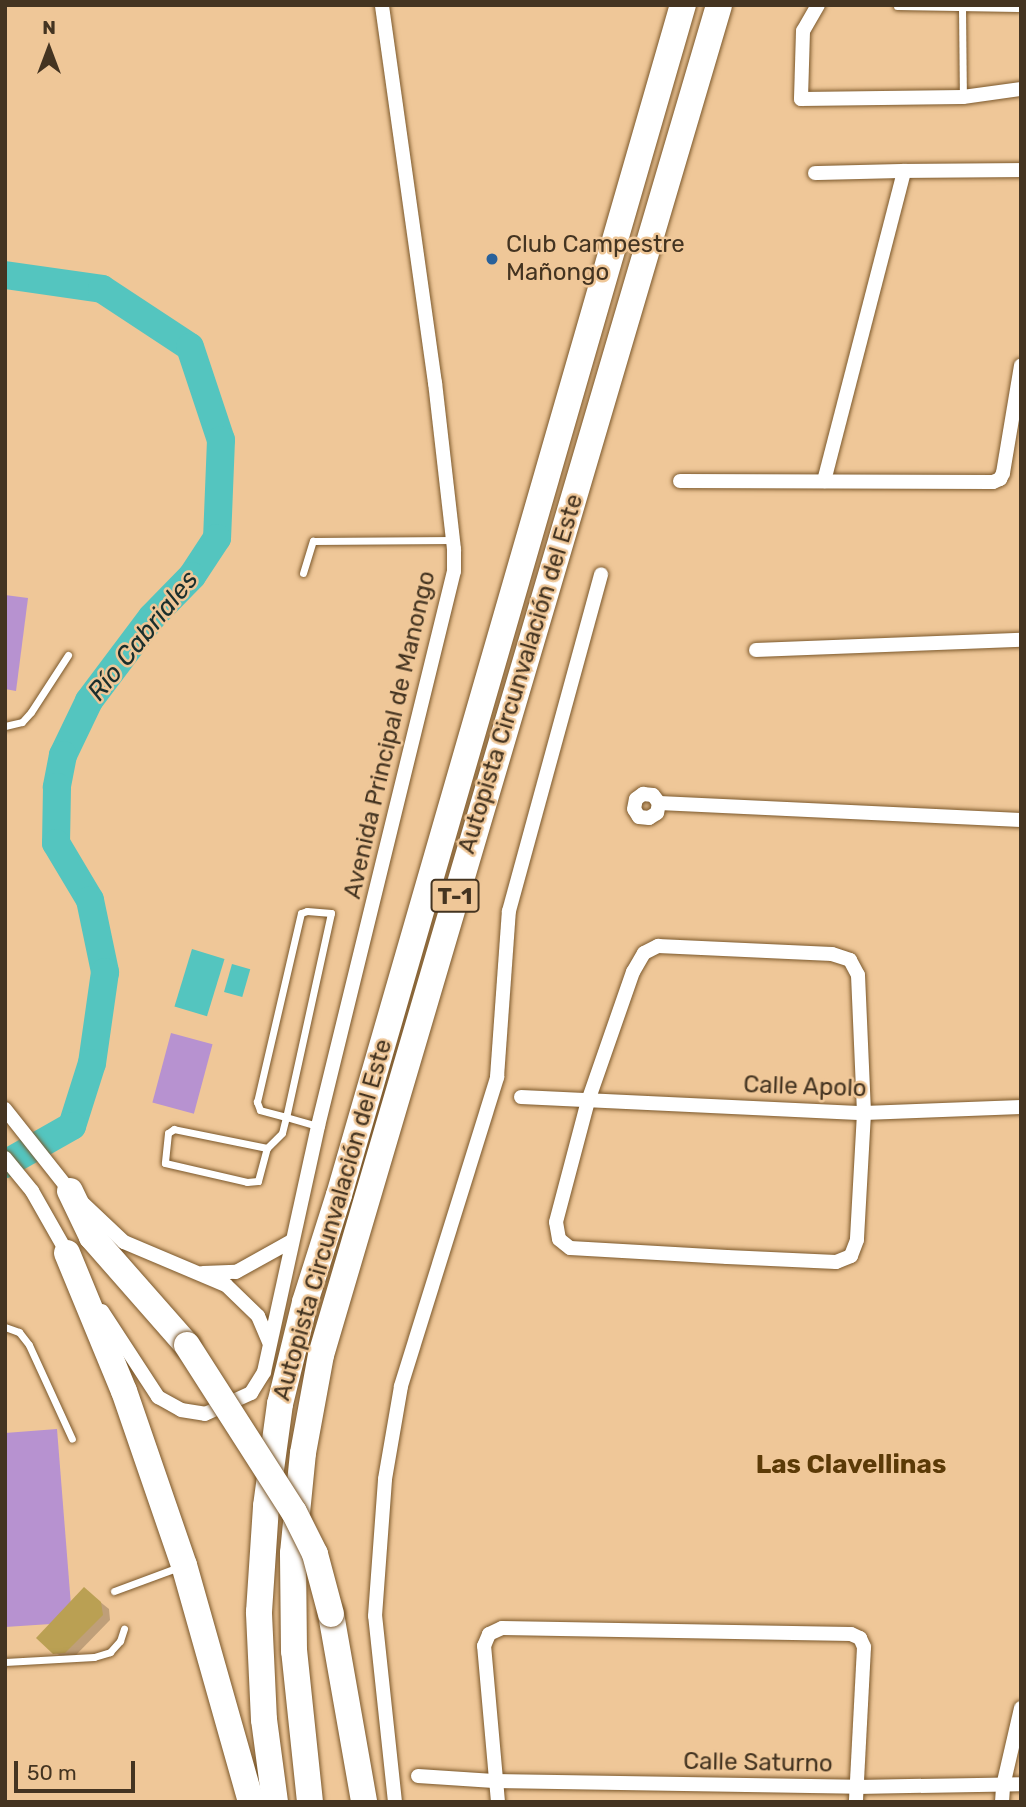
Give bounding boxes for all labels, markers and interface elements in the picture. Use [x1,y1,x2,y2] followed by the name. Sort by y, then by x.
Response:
[14,14,84,84] north arrow
[42,16,56,39] text: N
[506,231,685,287] place label: Club Campestre Mañongo
[484,251,500,267] marker: Club Campestre Mañongo
[453,491,589,857] street label: Autopista Circunvalación del Este
[81,565,205,707] water label: Río Cabriales
[338,568,442,902] street label: Avenida Principal de Manongo
[430,876,480,916] road number: T-1
[268,1036,398,1404] street label: Autopista Circunvalación del Este
[743,1070,867,1104] street label: Calle Apolo
[756,1449,946,1481] district label: Las Clavellinas
[683,1747,833,1779] street label: Calle Saturno
[18,1748,138,1792] scale bar
[27,1760,77,1785] text: 50 m

